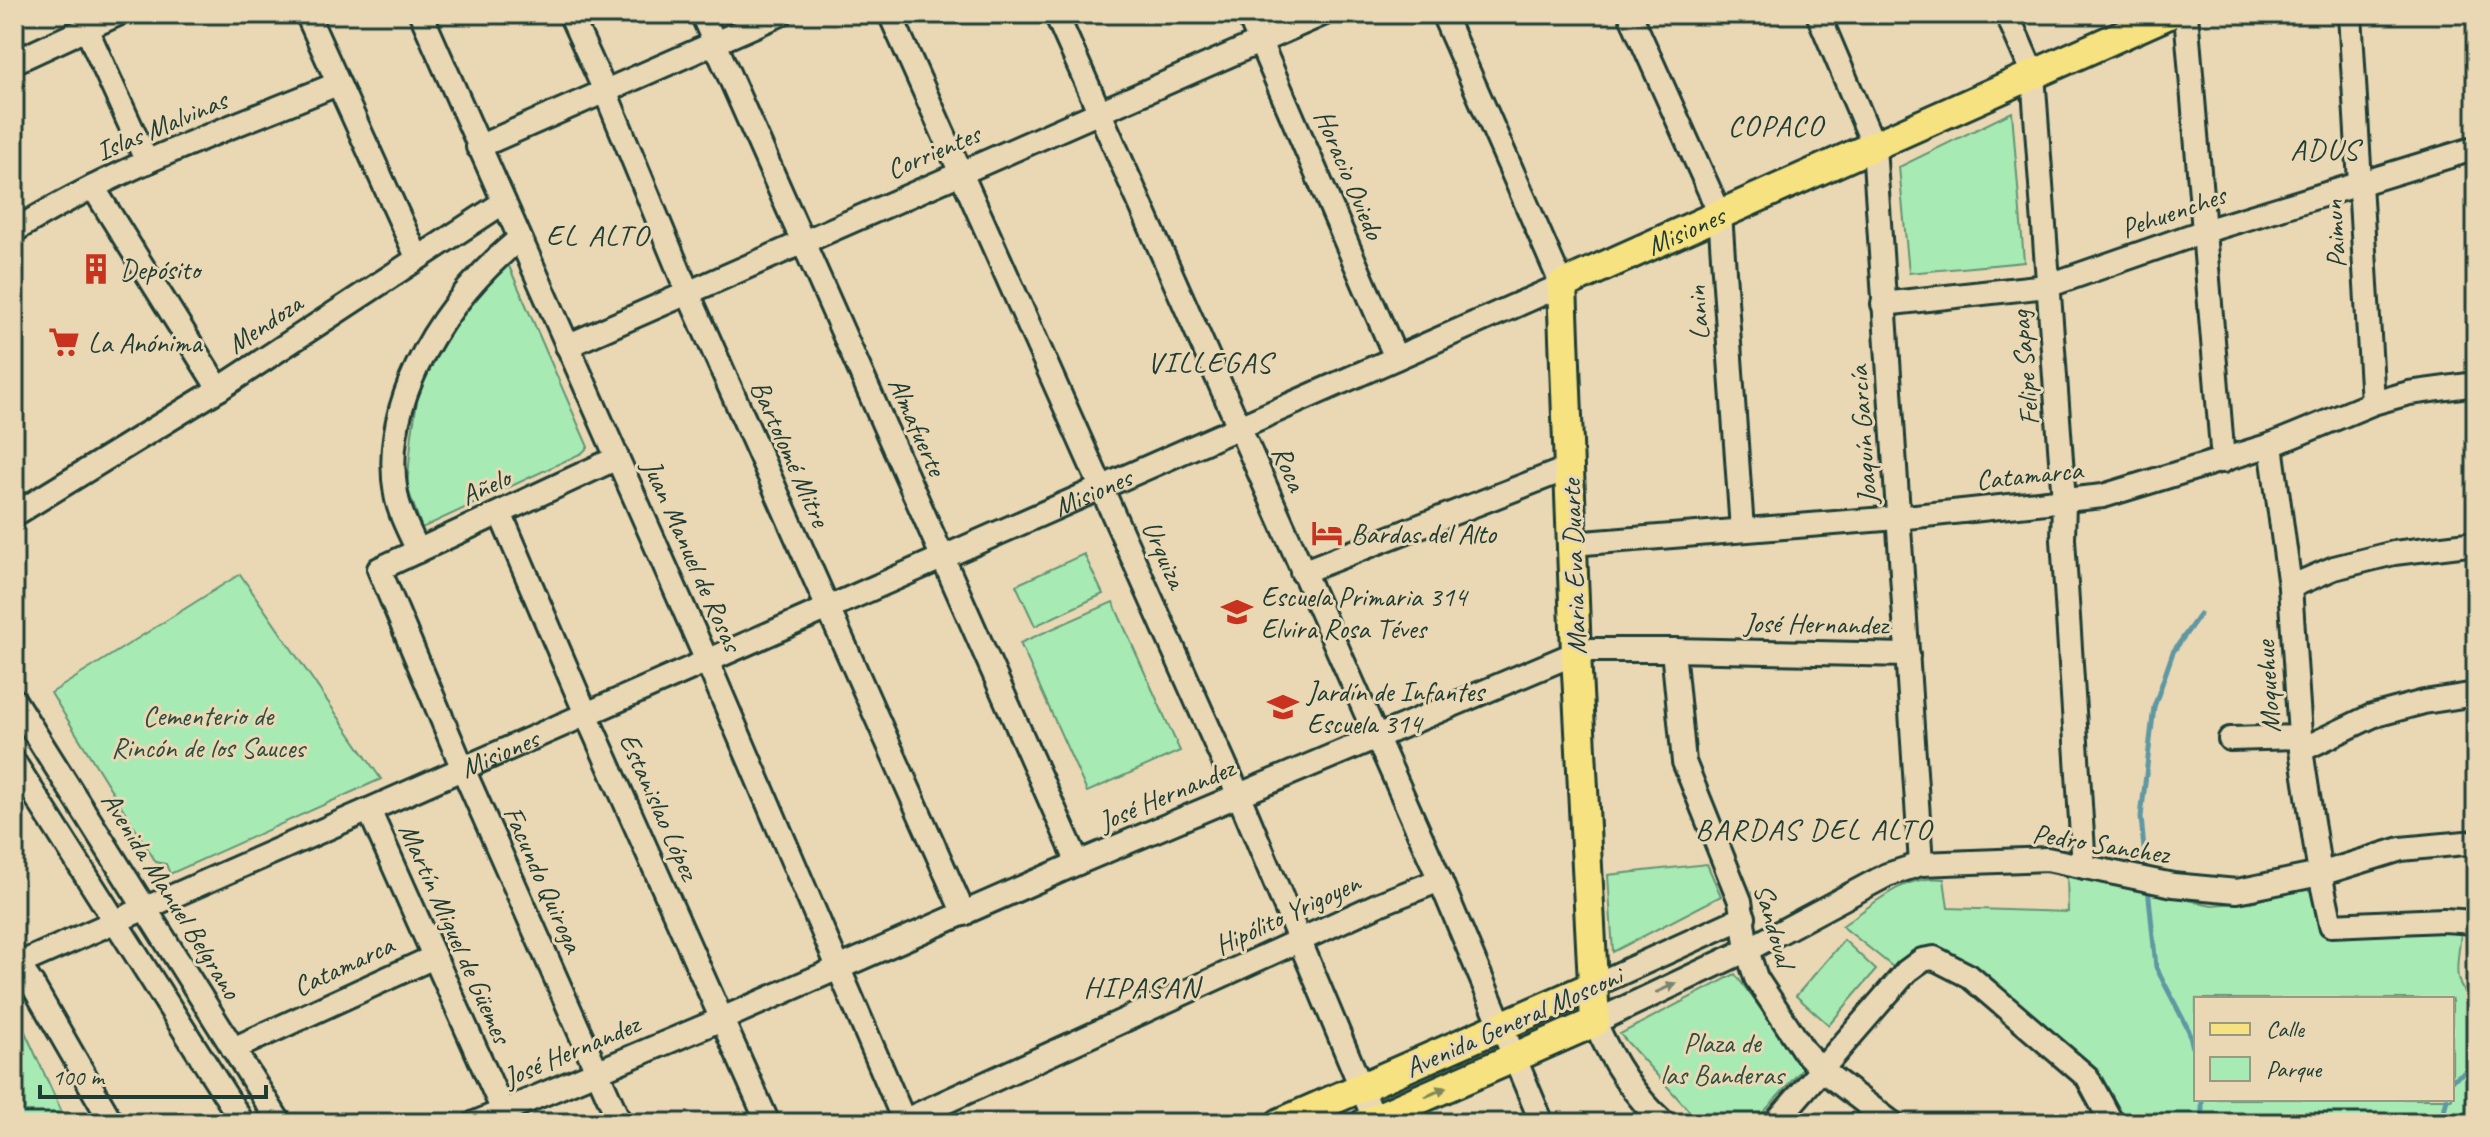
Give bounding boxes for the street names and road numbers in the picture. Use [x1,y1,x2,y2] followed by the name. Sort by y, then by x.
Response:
[90,81,234,169] street label: Islas Malvinas
[1307,104,1393,246] street label: Horacio Oviedo
[881,115,987,187] street label: Corrientes
[2116,176,2233,246] street label: Pehuenches
[1641,197,1732,263] street label: Misiones
[2315,199,2354,269] street label: Paimun
[220,284,311,361] street label: Mendoza
[1678,284,1717,341] street label: Lanin
[2002,308,2047,427] street label: Felipe Sapag
[1840,363,1885,507] street label: Joaquín García
[880,371,955,483] street label: Almafuerte
[743,375,839,533] street label: Bartolomé Mitre
[1264,440,1315,498] street label: Roca
[1974,451,2086,497] street label: Catamarca
[634,452,751,659] street label: Juan Manuel de Rosas
[455,459,518,513] street label: Añelo
[1048,459,1139,525] street label: Misiones
[1553,477,1594,655] street label: Maria Eva Duarte
[1134,515,1196,596] street label: Urquiza
[1742,605,1890,642] street label: José Hernandez
[2247,638,2288,734] street label: Moquehue
[455,720,546,786] street label: Misiones
[612,728,708,887] street label: Estanislao López
[1091,749,1241,839] street label: José Hernandez
[94,785,250,1007] street label: Avenida Manuel Belgrano
[496,801,592,959] street label: Facundo Quiroga
[2030,815,2174,872] street label: Pedro Sanchez
[391,818,521,1051] street label: Martín Miguel de Güemes
[1209,864,1367,962] street label: Hipólito Yrigoyen
[1746,880,1804,976] street label: Sandoval
[287,926,401,1004] street label: Catamarca
[1399,956,1631,1085] street label: Avenida General Mosconi
[496,1005,646,1095] street label: José Hernandez

